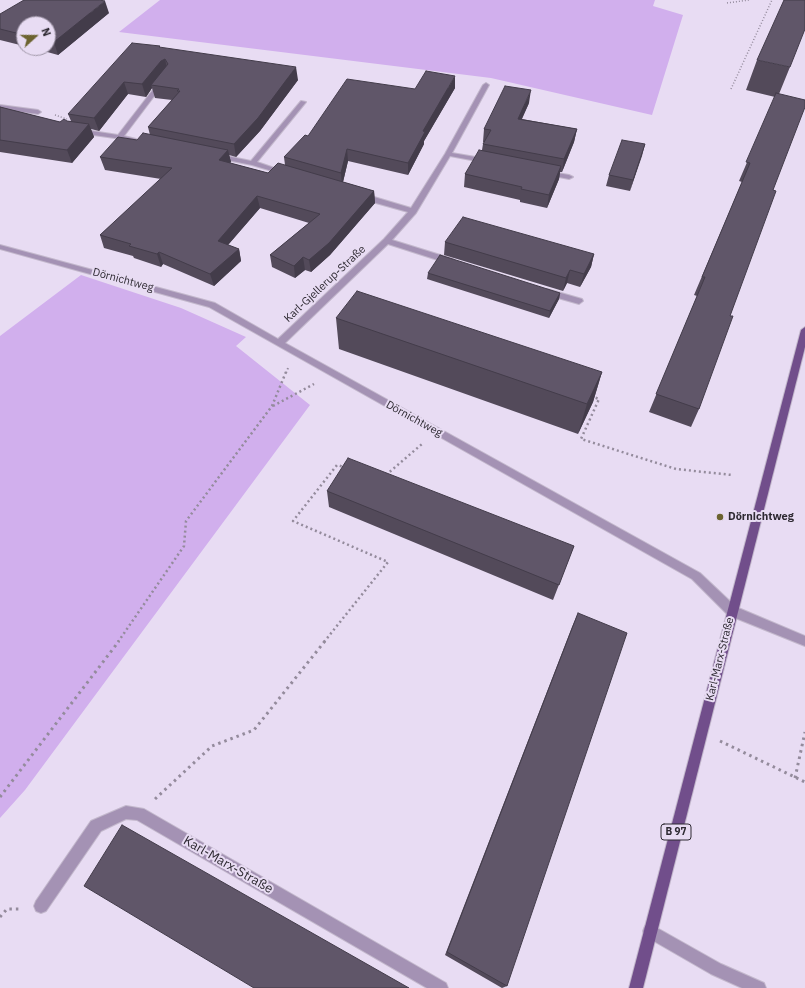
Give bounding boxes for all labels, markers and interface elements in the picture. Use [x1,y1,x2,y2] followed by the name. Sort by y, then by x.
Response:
[16,16,56,56] north arrow
[38,26,54,38] text: N
[281,243,369,325] street label: Karl-Gjellerup-Straße
[91,266,155,294] street label: Dörnichtweg
[383,398,445,440] street label: Dörnichtweg
[728,510,794,524] place label: Dörnichtweg
[715,512,725,522] marker: Dörnichtweg
[703,616,737,702] street label: Karl-Marx-Straße
[661,824,691,840] road number: B 97
[180,833,276,897] street label: Karl-Marx-Straße

